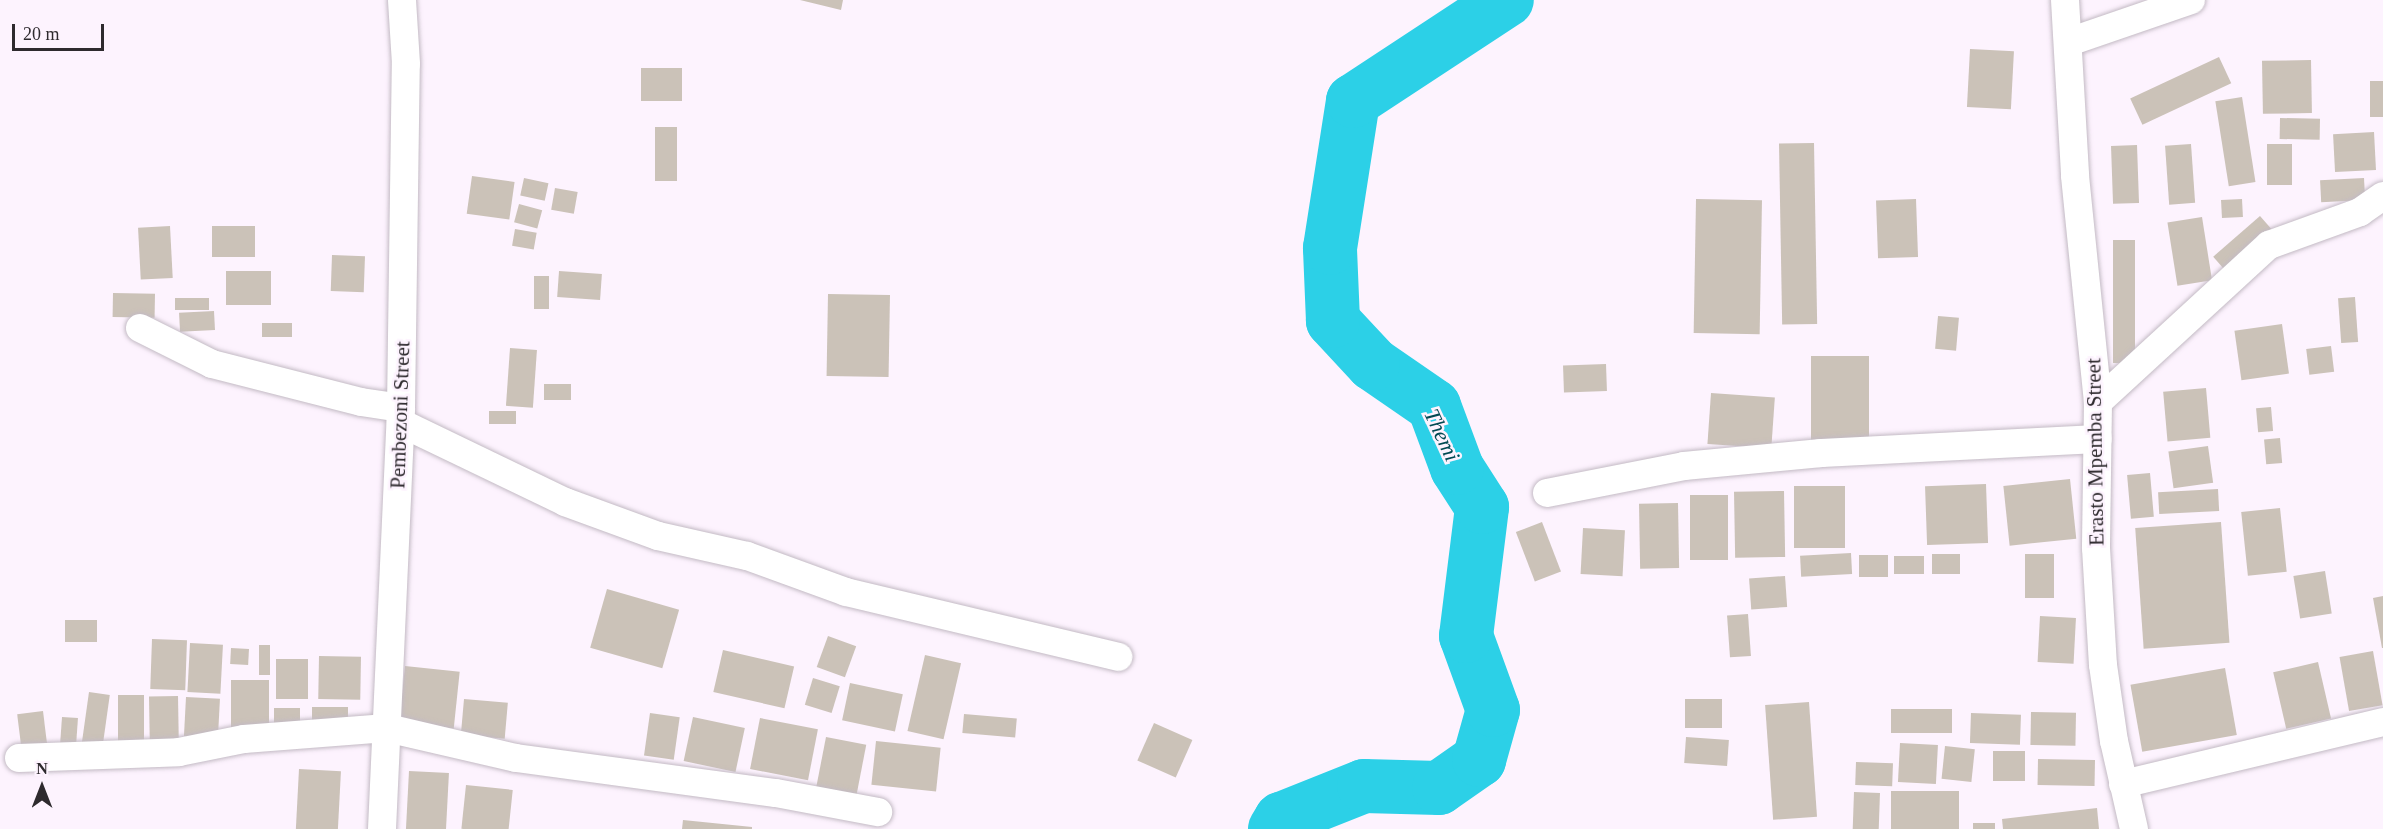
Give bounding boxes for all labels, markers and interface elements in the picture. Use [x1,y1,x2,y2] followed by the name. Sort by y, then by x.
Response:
[15,12,106,50] scale bar
[23,24,60,44] text: 20 m
[385,341,415,489] street label: Pembezoni Street
[2081,358,2109,546] street label: Erasto Mpemba Street
[1418,404,1466,466] water label: Themi
[12,757,72,817] north arrow
[36,760,48,777] text: N

